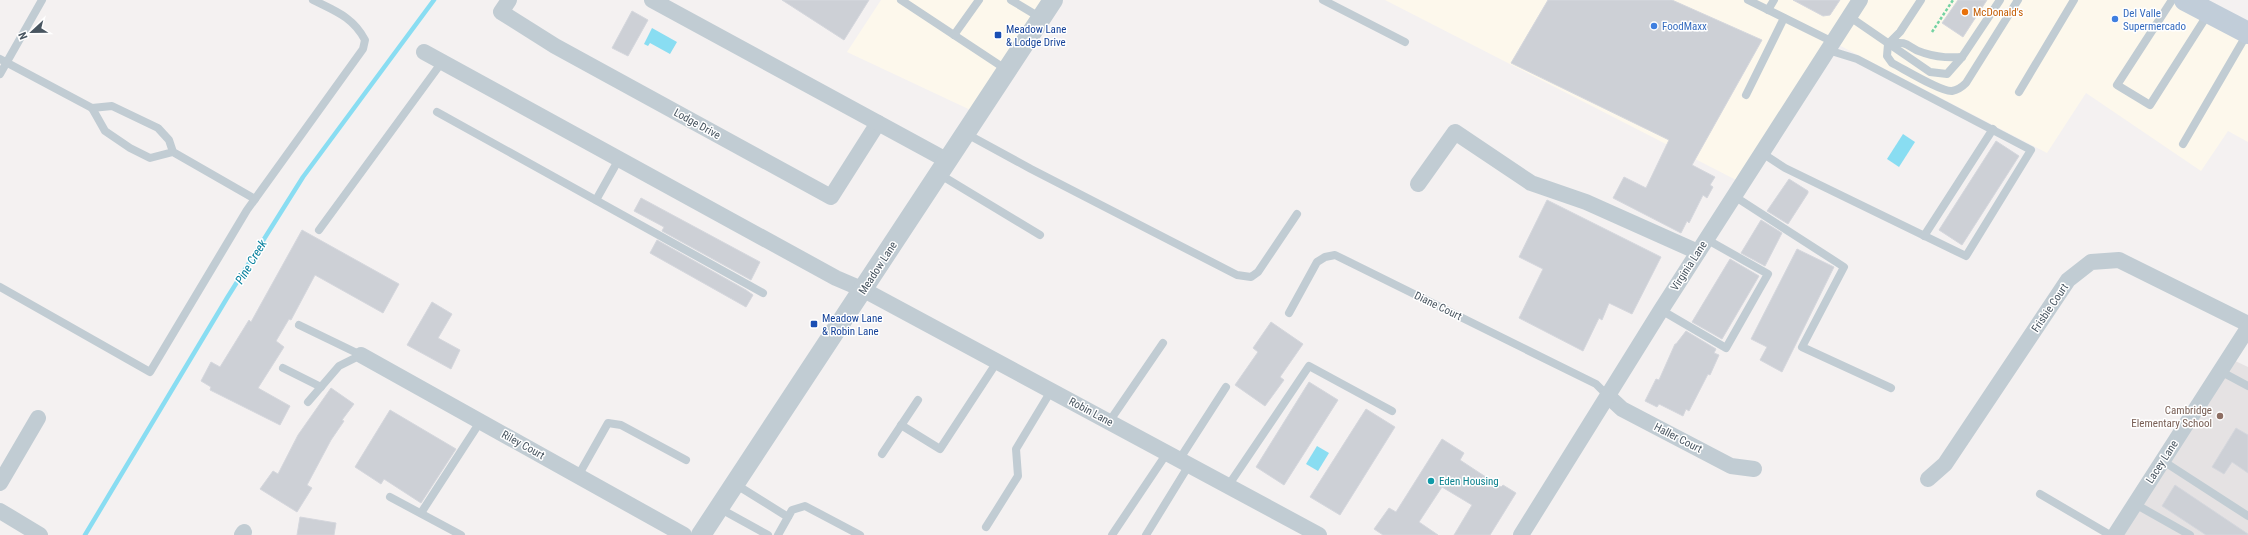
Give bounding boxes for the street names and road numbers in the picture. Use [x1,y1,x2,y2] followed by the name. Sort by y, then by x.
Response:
[671,106,723,142] street label: Lodge Drive
[856,239,900,297] street label: Meadow Lane
[1668,239,1710,293] street label: Virginia Lane
[2029,281,2071,335] street label: Frisbie Court
[1412,289,1464,323] street label: Diane Court
[1067,395,1115,429] street label: Robin Lane
[1652,420,1704,456] street label: Haller Court
[499,428,547,462] street label: Riley Court
[2143,438,2181,486] street label: Lacey Lane

